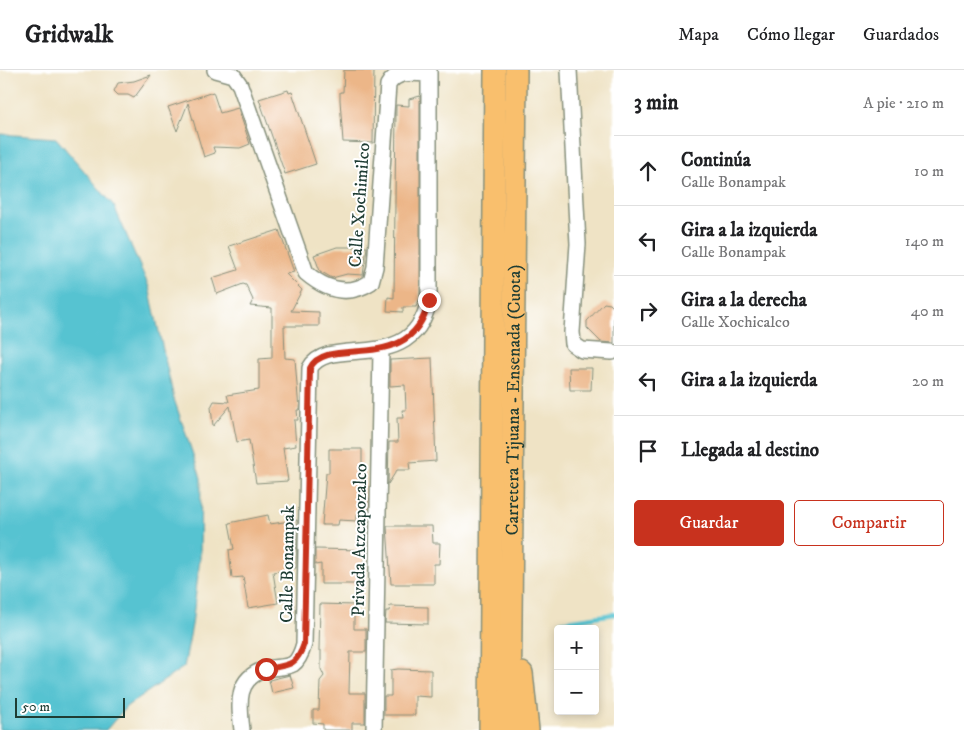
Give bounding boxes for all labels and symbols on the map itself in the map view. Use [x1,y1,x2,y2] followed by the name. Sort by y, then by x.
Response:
[345,142,375,268] street label: Calle Xochimilco
[502,264,526,536] street label: Carretera Tijuana - Ensenada (Cuota)
[418,289,441,312] route end
[348,463,372,617] street label: Privada Atzcapozalco
[276,505,300,623] street label: Calle Bonampak
[255,658,278,681] route start
[15,695,125,718] scale bar

